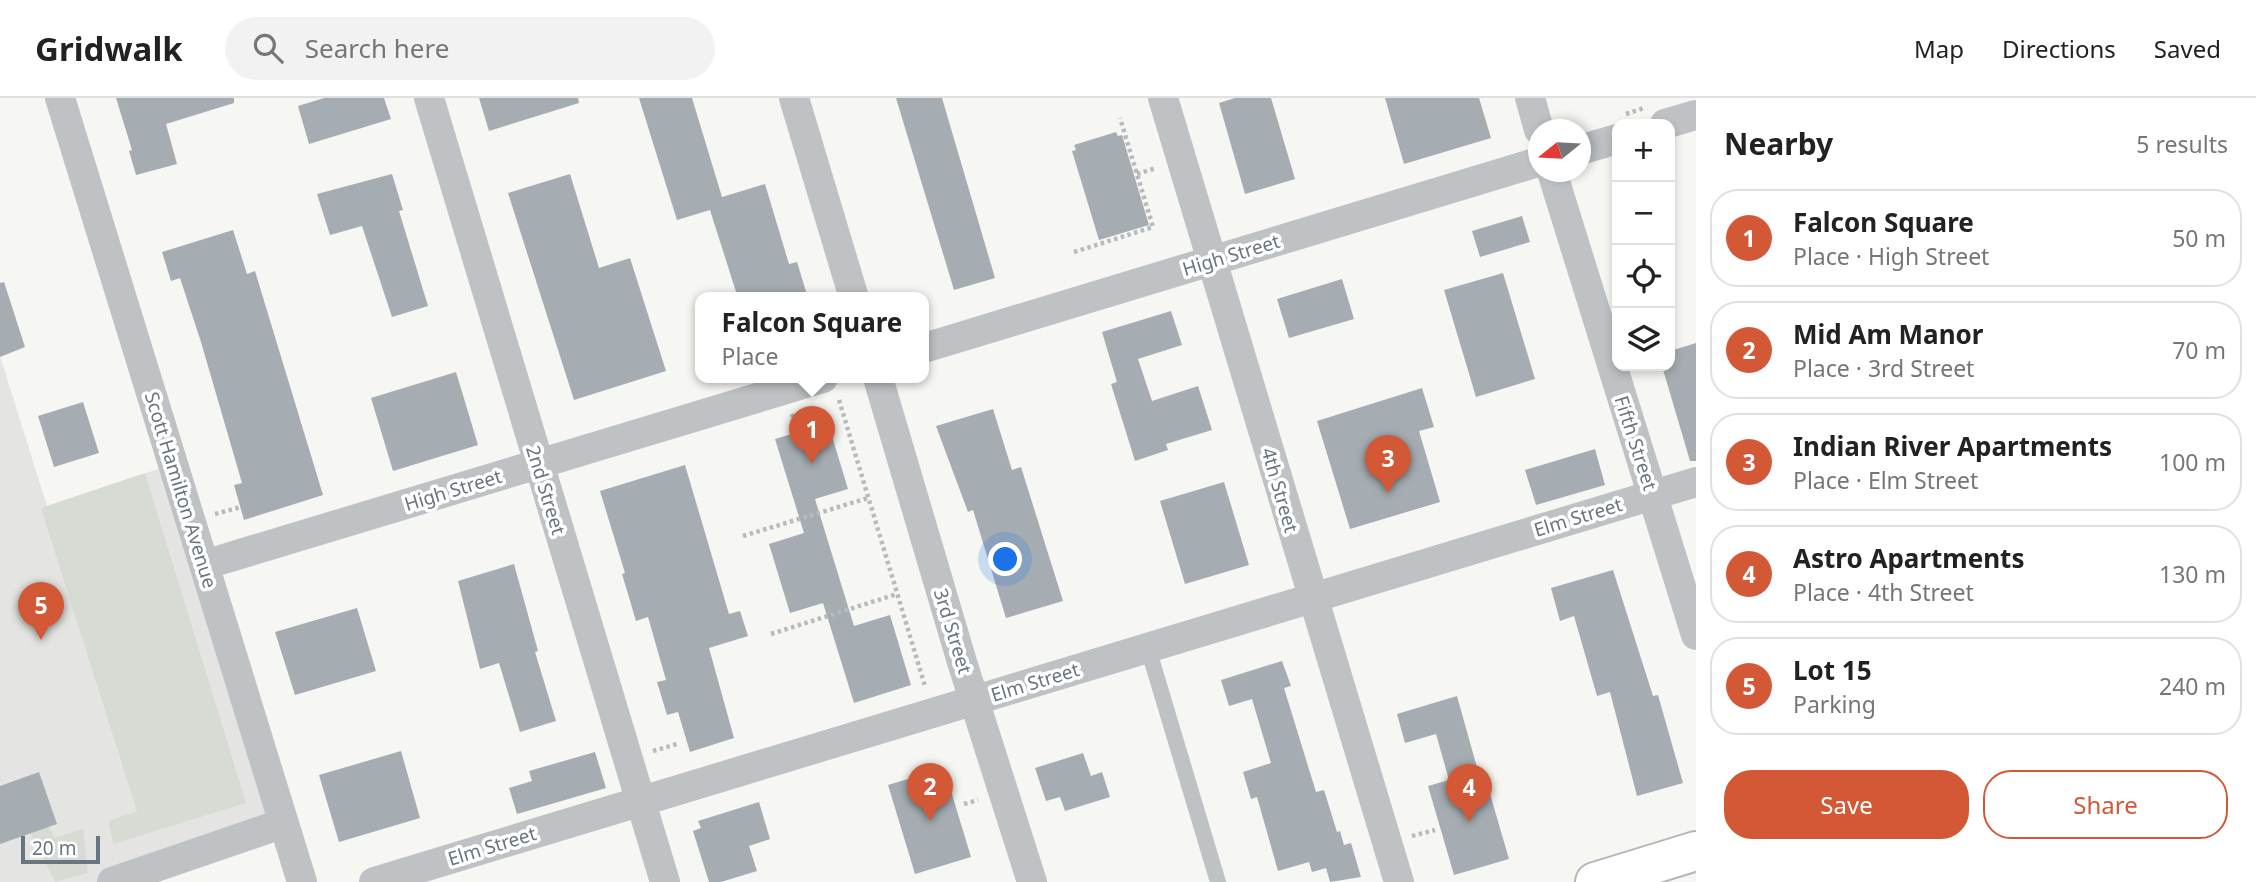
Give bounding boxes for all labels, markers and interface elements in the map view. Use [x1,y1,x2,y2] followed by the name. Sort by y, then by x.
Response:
[225,17,715,80] search box
[35,26,183,71] text: Gridwalk
[249,29,287,67] icon: search
[305,30,449,66] text: Search here
[1914,32,1964,65] text: Map
[2002,32,2116,65] text: Directions
[2154,32,2221,65] text: Saved
[1528,119,1591,182] north arrow
[1612,119,1675,371] map controls
[1612,119,1675,182] button: +
[1724,123,1833,164] text: Nearby
[2136,128,2228,160] text: 5 results
[1612,182,1675,245] button: −
[1793,204,1974,240] text: Falcon Square
[1742,222,1756,254] text: 1
[2172,222,2226,254] text: 50 m
[1179,228,1283,282] street label: High Street
[1793,240,1989,272] text: Place · High Street
[1612,245,1675,308] button: locate
[695,292,929,383] popup
[722,304,902,340] text: Falcon Square
[1612,308,1675,371] button: layers
[1793,316,1983,352] text: Mid Am Manor
[1742,334,1756,366] text: 2
[2172,334,2226,366] text: 70 m
[722,340,778,372] text: Place
[1793,352,1974,384] text: Place · 3rd Street
[139,389,223,591] street label: Scott Hamilton Avenue
[1609,392,1664,494] street label: Fifth Street
[789,406,835,464] pin: 1
[1793,428,2112,464] text: Indian River Apartments
[1365,435,1411,493] pin: 3
[520,442,572,538] street label: 2nd Street
[1255,444,1305,536] street label: 4th Street
[1742,446,1756,478] text: 3
[2159,446,2226,478] text: 100 m
[401,463,505,517] street label: High Street
[1793,464,1978,496] text: Place · Elm Street
[1531,491,1626,543] street label: Elm Street
[1793,540,2024,576] text: Astro Apartments
[988,542,1022,576] your location
[1742,558,1756,590] text: 4
[2159,558,2226,590] text: 130 m
[1793,576,1974,608] text: Place · 4th Street
[18,582,64,640] pin: 5
[928,585,978,677] street label: 3rd Street
[1793,652,1872,688] text: Lot 15
[988,656,1083,708] street label: Elm Street
[1742,670,1756,702] text: 5
[2159,670,2226,702] text: 240 m
[1793,688,1876,720] text: Parking
[907,763,953,821] pin: 2
[1446,764,1492,822] pin: 4
[1724,770,1969,839] button: Save
[1983,770,2228,839] button: Share
[445,820,540,872] street label: Elm Street
[21,833,100,865] scale bar
[32,835,76,861] text: 20 m

